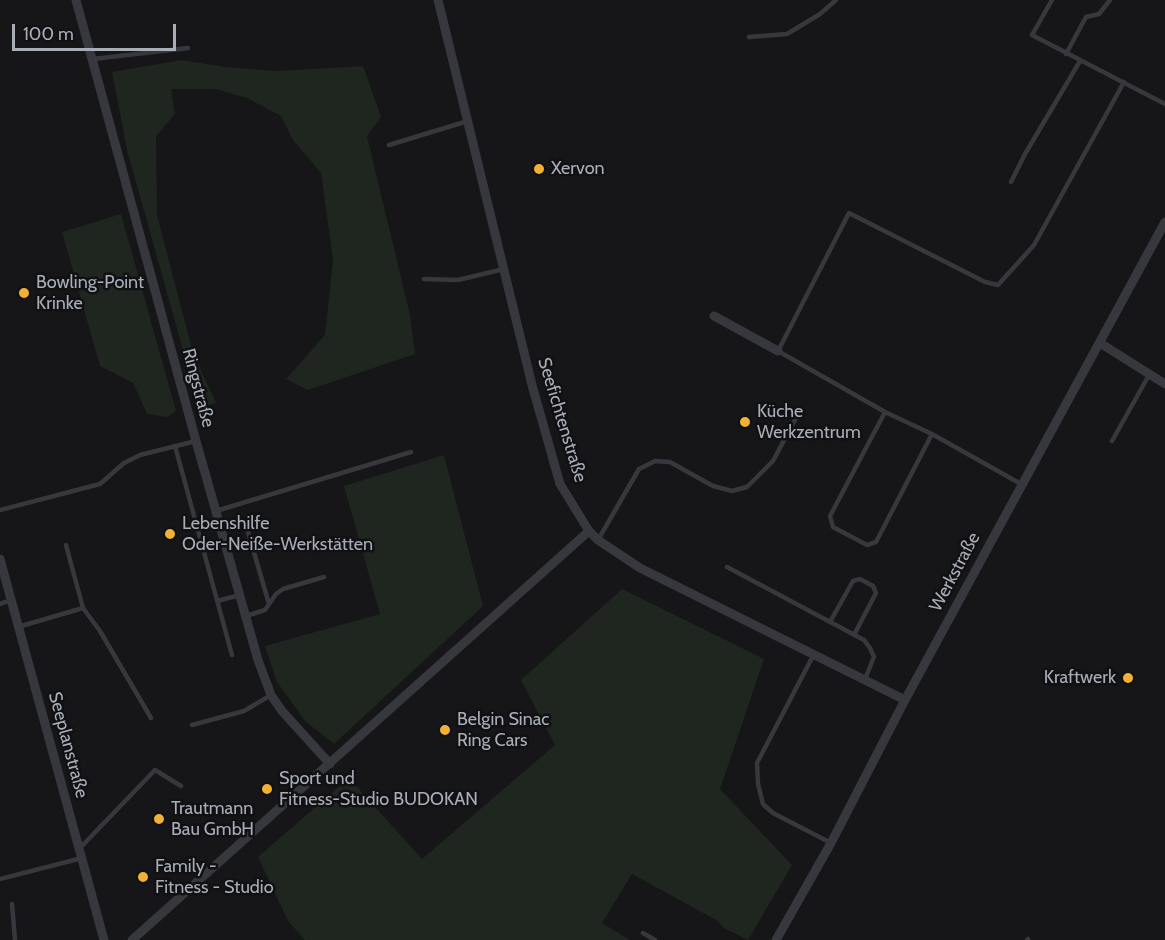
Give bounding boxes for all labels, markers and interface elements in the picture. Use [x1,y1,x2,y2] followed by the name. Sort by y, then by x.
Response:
[15,12,178,50] scale bar
[23,23,74,45] text: 100 m
[551,158,605,180] place label: Xervon
[532,162,546,176] marker: Xervon
[36,272,144,314] place label: Bowling-Point Krinke
[17,286,31,300] marker: Bowling-Point Krinke
[177,346,219,430] street label: Ringstraße
[533,355,591,485] street label: Seefichtenstraße
[757,401,861,444] place label: Küche Werkzentrum
[738,415,752,429] marker: Küche Werkzentrum
[182,513,373,556] place label: Lebenshilfe Oder-Neiße-Werkstätten
[163,527,177,541] marker: Lebenshilfe Oder-Neiße-Werkstätten
[925,529,985,615] street label: Werkstraße
[1044,667,1116,689] place label: Kraftwerk
[1121,671,1135,685] marker: Kraftwerk
[43,689,93,801] street label: Seeplanstraße
[457,709,550,752] place label: Belgin Sinac Ring Cars
[438,723,452,737] marker: Belgin Sinac Ring Cars
[279,768,478,810] place label: Sport und Fitness-Studio BUDOKAN
[260,782,274,796] marker: Sport und Fitness-Studio BUDOKAN
[171,798,254,840] place label: Trautmann Bau GmbH
[152,812,166,826] marker: Trautmann Bau GmbH
[155,856,274,898] place label: Family - Fitness - Studio
[136,870,150,884] marker: Family - Fitness - Studio

